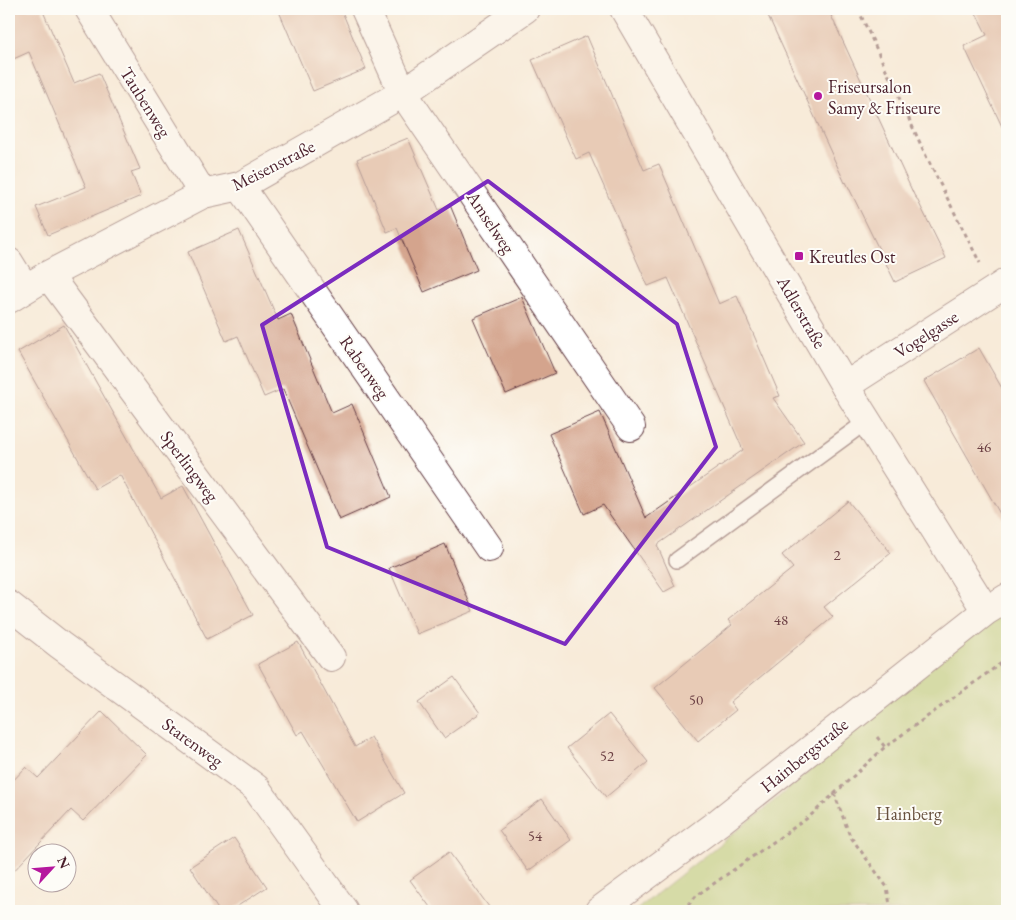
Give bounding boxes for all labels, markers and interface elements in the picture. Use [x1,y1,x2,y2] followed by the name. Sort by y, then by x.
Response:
[115,62,177,142] street label: Taubenweg
[828,75,941,119] place label: Friseursalon Samy & Friseure
[812,90,824,102] marker: Friseursalon Samy & Friseure
[228,134,318,196] street label: Meisenstraße
[461,186,520,258] street label: Amselweg
[809,245,896,268] place label: Kreutles Ost
[793,250,805,262] marker: Kreutles Ost
[772,271,832,352] street label: Adlerstraße
[890,305,962,363] street label: Vogelgasse
[335,331,395,403] street label: Rabenweg
[156,426,224,506] street label: Sperlingweg
[977,437,991,456] house number: 46
[833,545,841,564] house number: 2
[774,610,788,629] house number: 48
[689,690,703,709] house number: 50
[158,712,228,772] street label: Starenweg
[755,713,853,797] street label: Hainbergstraße
[600,746,615,765] house number: 52
[876,802,942,825] park label: Hainberg
[528,826,543,845] house number: 54
[28,842,78,892] north arrow
[53,853,75,872] text: N

